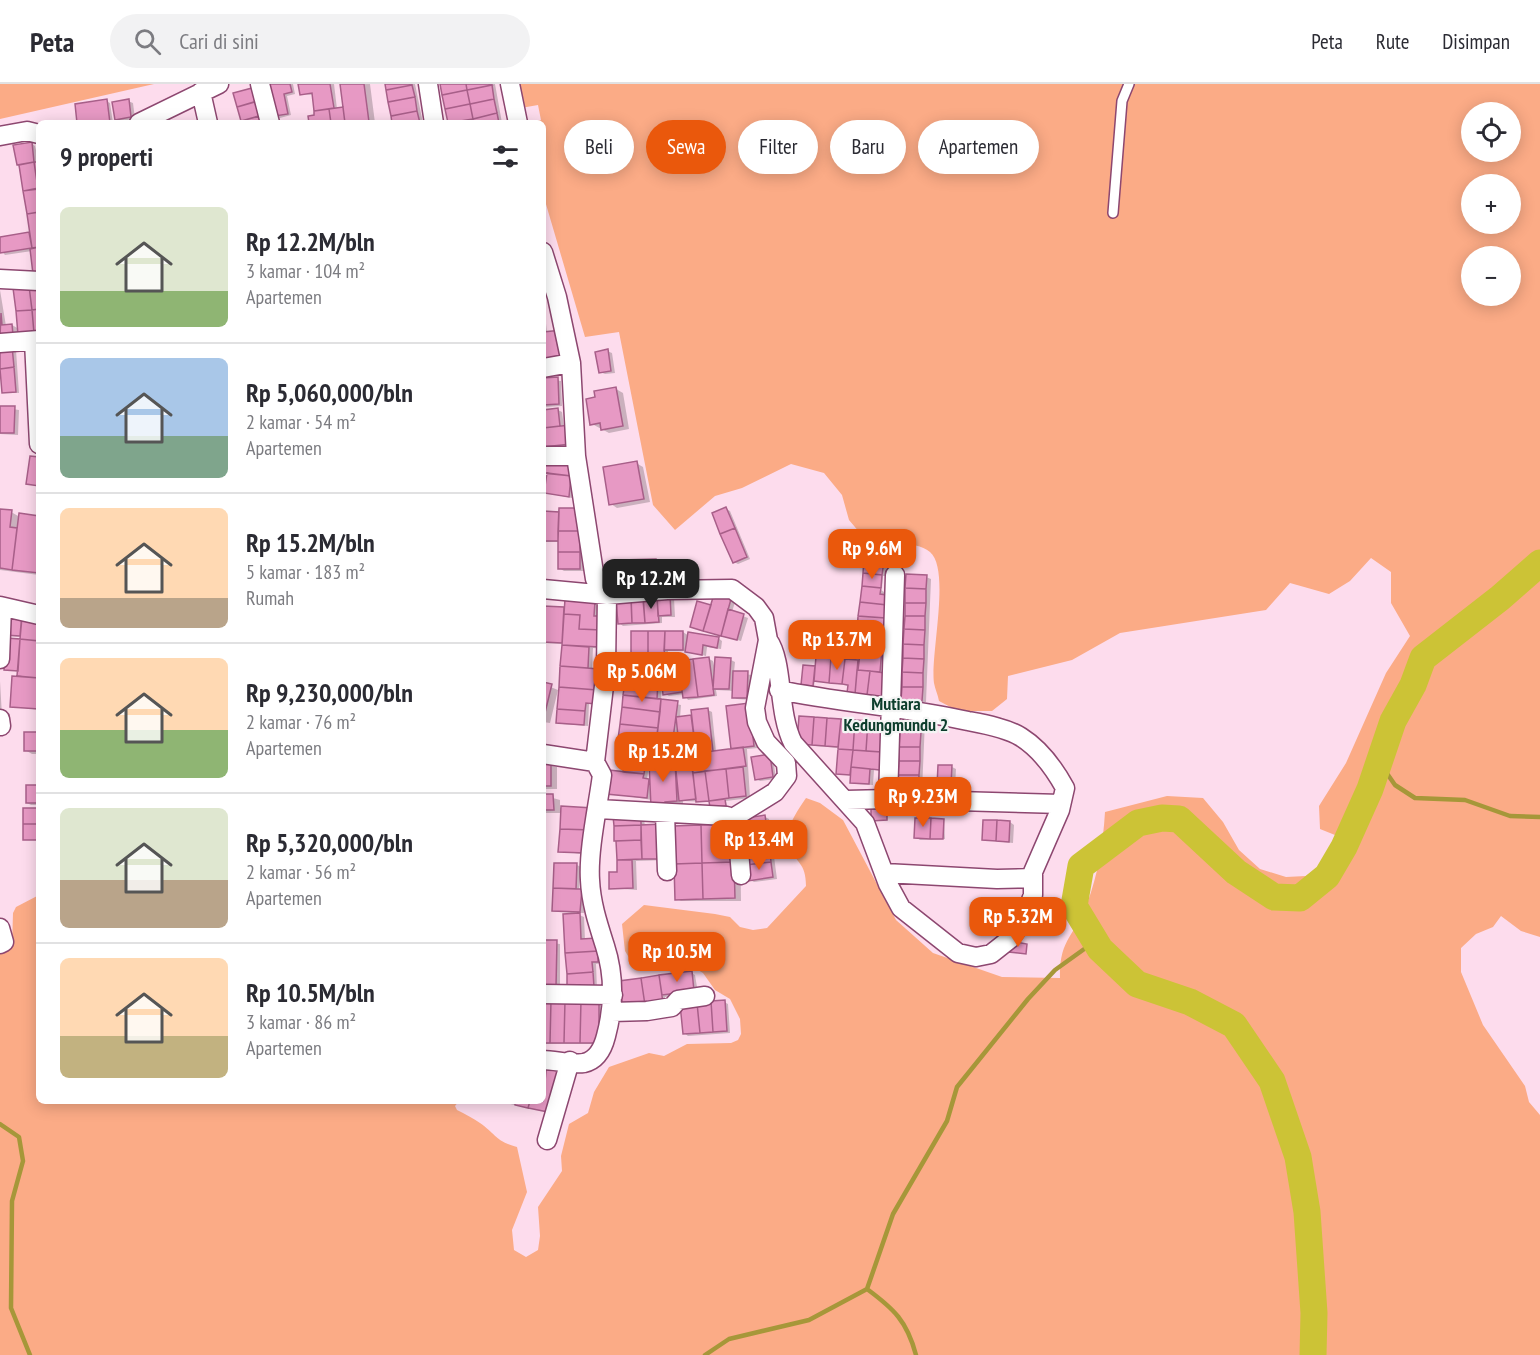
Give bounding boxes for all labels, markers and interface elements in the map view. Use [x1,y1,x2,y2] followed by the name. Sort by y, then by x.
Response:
[110,14,530,68] search box
[30,23,74,60] text: Peta
[131,25,164,58] icon: search
[179,27,259,55] text: Cari di sini
[1311,28,1343,55] text: Peta
[1376,28,1409,55] text: Rute
[1442,28,1510,55] text: Disimpan
[1461,102,1521,306] map controls
[1461,102,1521,162] button: locate
[564,120,634,174] chip: Beli
[646,120,726,174] chip: Sewa
[738,120,818,174] chip: Filter
[830,120,906,174] chip: Baru
[918,120,1039,174] chip: Apartemen
[60,140,153,173] text: 9 properti
[489,140,522,173] icon: filters
[1461,174,1521,234] button: +
[246,225,375,258] text: Rp 12.2M/bln
[108,231,180,303] icon: home
[1461,246,1521,306] button: −
[246,258,365,284] text: 3 kamar · 104 m²
[246,284,322,310] text: Apartemen
[246,376,413,409] text: Rp 5,060,000/bln
[108,382,180,454] icon: home
[246,409,356,435] text: 2 kamar · 54 m²
[246,435,322,461] text: Apartemen
[246,526,375,559] text: Rp 15.2M/bln
[817,529,927,580] pin: Rp 9.6M
[108,532,180,604] icon: home
[842,535,902,561] text: Rp 9.6M
[246,559,365,585] text: 5 kamar · 183 m²
[589,559,713,610] pin: Rp 12.2M
[616,565,686,591] text: Rp 12.2M
[246,585,294,611] text: Rumah
[775,620,899,671] pin: Rp 13.7M
[802,626,872,652] text: Rp 13.7M
[580,652,704,703] pin: Rp 5.06M
[607,658,677,684] text: Rp 5.06M
[246,676,413,709] text: Rp 9,230,000/bln
[108,682,180,754] icon: home
[844,692,948,736] district label: Mutiara Kedungmundu 2
[246,709,356,735] text: 2 kamar · 76 m²
[601,732,725,783] pin: Rp 15.2M
[246,735,322,761] text: Apartemen
[628,738,698,764] text: Rp 15.2M
[861,777,985,828] pin: Rp 9.23M
[888,783,958,809] text: Rp 9.23M
[697,820,821,871] pin: Rp 13.4M
[246,826,413,859] text: Rp 5,320,000/bln
[724,826,794,852] text: Rp 13.4M
[108,832,180,904] icon: home
[246,859,356,885] text: 2 kamar · 56 m²
[246,885,322,911] text: Apartemen
[956,897,1080,948] pin: Rp 5.32M
[983,903,1053,929] text: Rp 5.32M
[615,932,739,983] pin: Rp 10.5M
[642,938,712,964] text: Rp 10.5M
[246,976,375,1009] text: Rp 10.5M/bln
[108,982,180,1054] icon: home
[246,1009,356,1035] text: 3 kamar · 86 m²
[246,1035,322,1061] text: Apartemen

